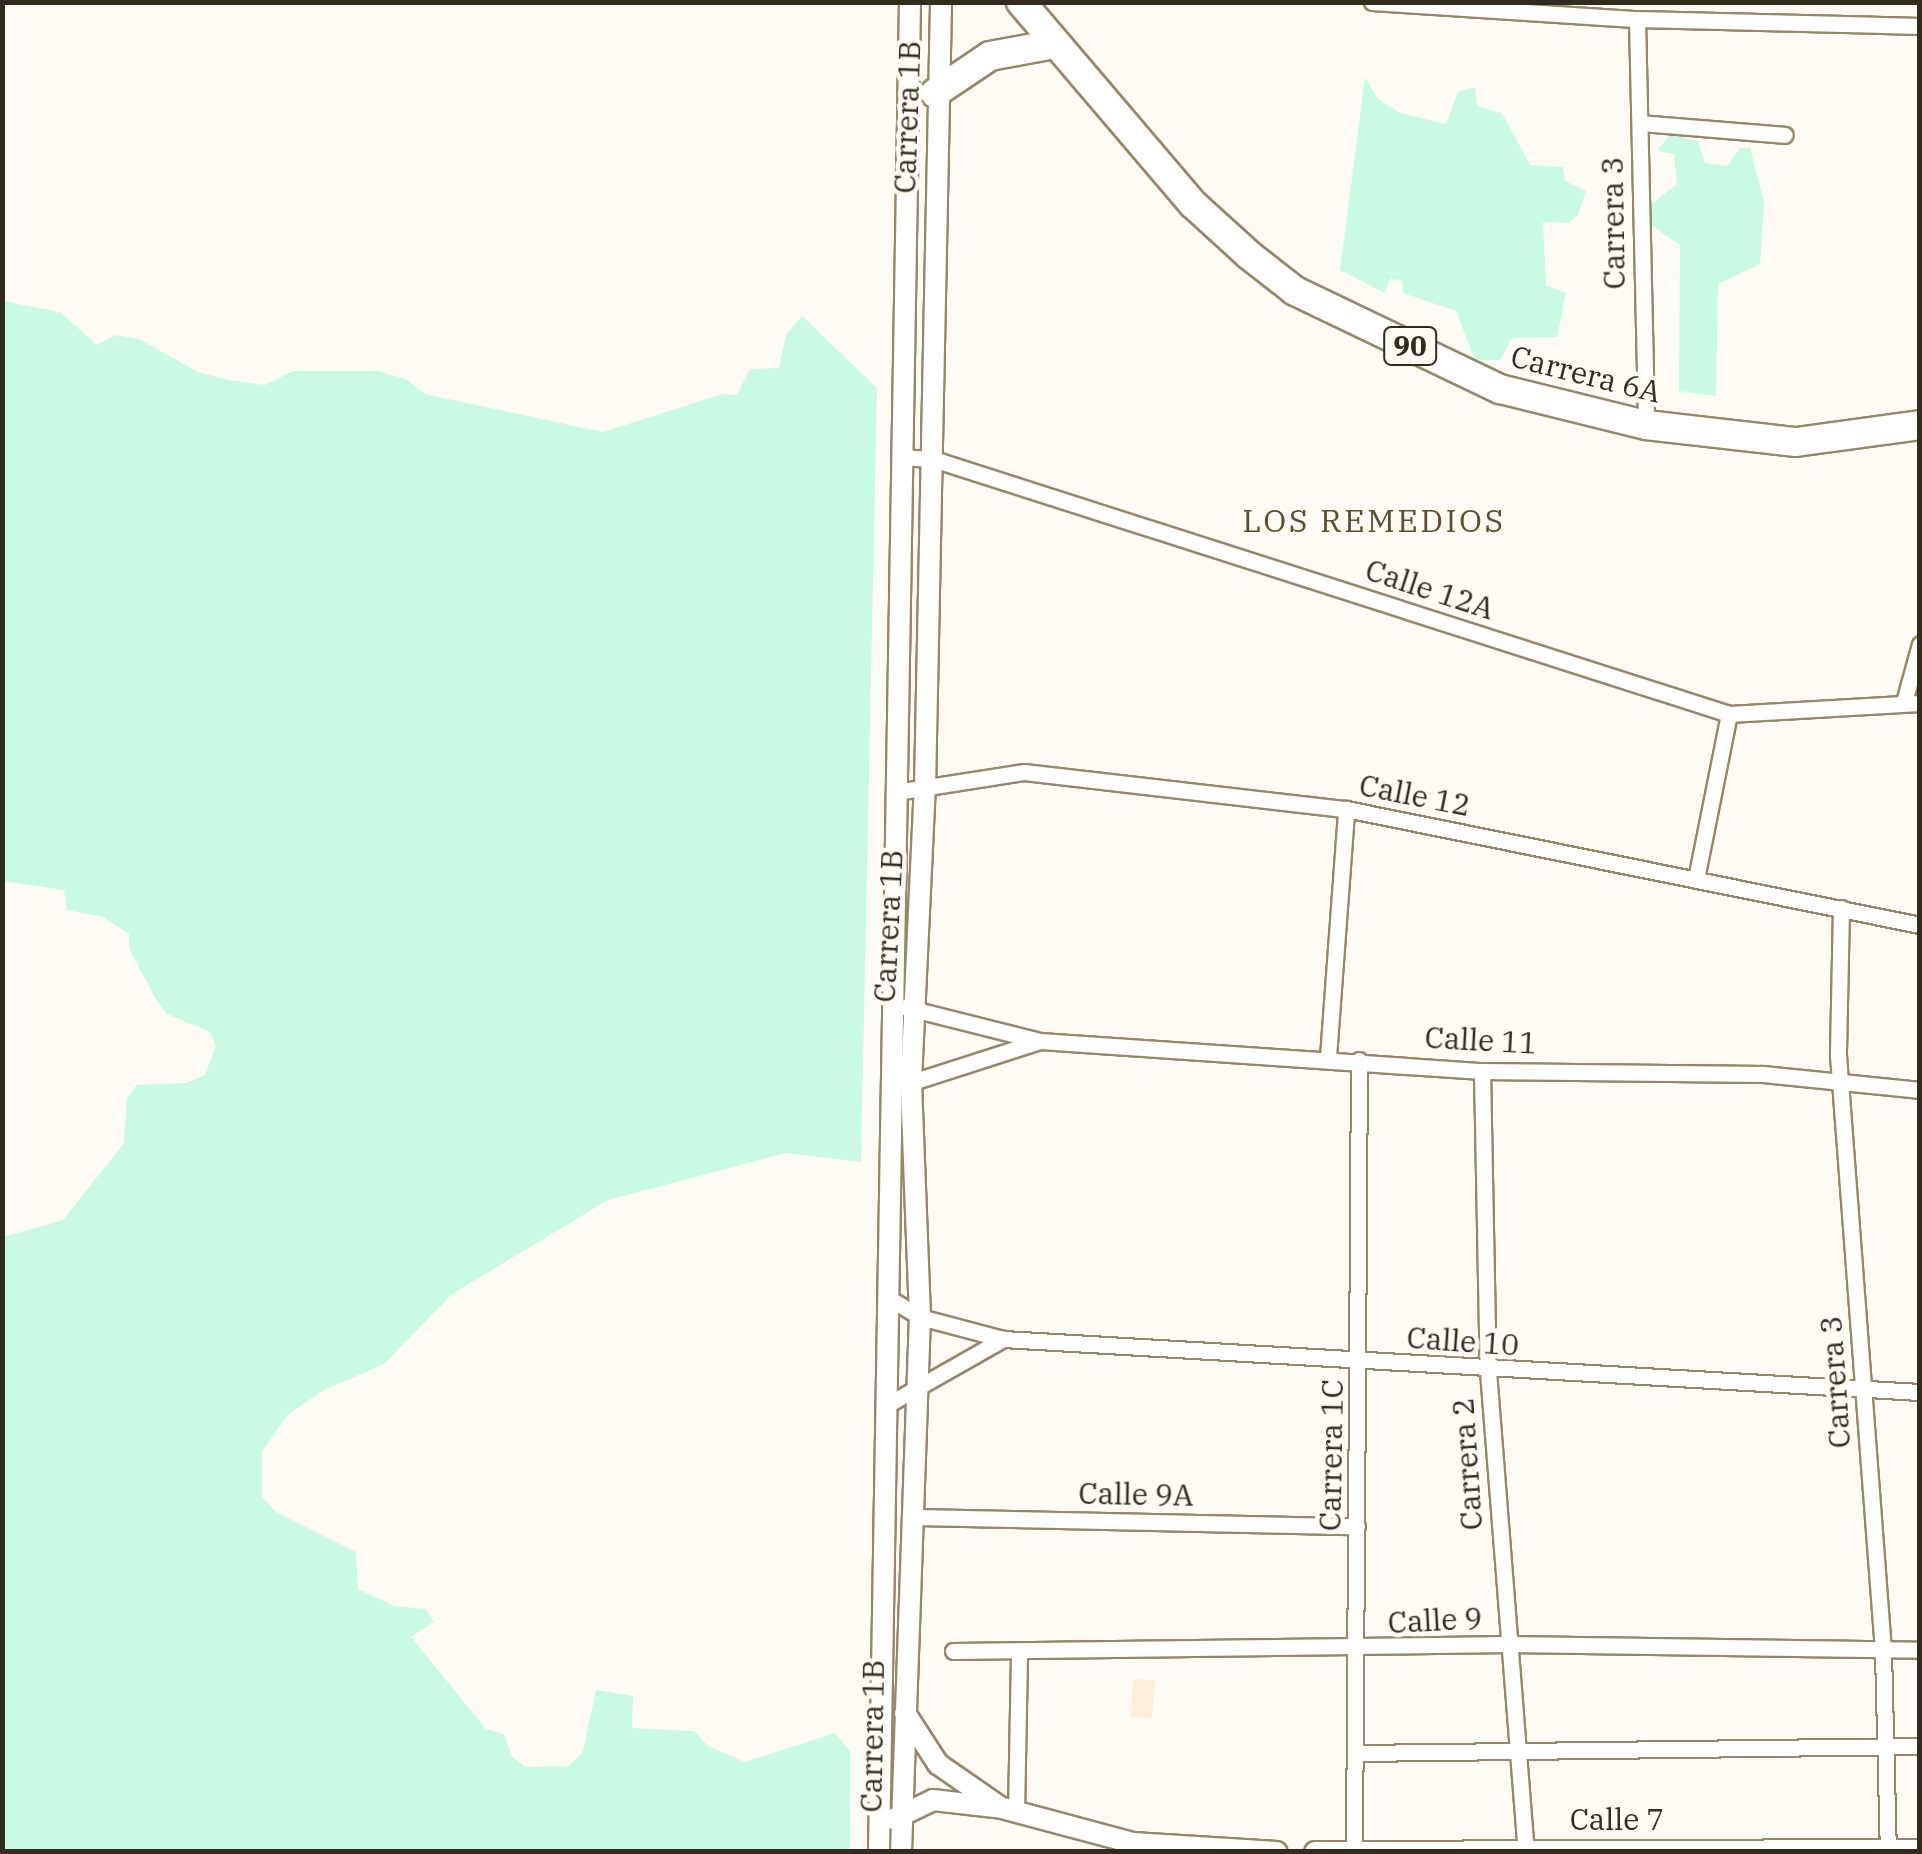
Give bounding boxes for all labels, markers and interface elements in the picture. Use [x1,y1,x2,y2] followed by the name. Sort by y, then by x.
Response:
[886,40,928,194] street label: Carrera 1B
[1594,156,1632,290] street label: Carrera 3
[1382,323,1438,369] road number: 90
[1507,338,1665,410] street label: Carrera 6A
[1242,501,1506,539] district label: LOS REMEDIOS
[1361,551,1499,627] street label: Calle 12A
[1356,767,1474,823] street label: Calle 12
[866,849,910,1003] street label: Carrera 1B
[1424,1019,1538,1061] street label: Calle 11
[1812,1314,1858,1450] street label: Carrera 3
[1406,1319,1520,1363] street label: Calle 10
[1312,1379,1350,1531] street label: Carrera 1C
[1444,1396,1490,1532] street label: Carrera 2
[1078,1475,1194,1513] street label: Calle 9A
[1387,1600,1483,1640] street label: Calle 9
[853,1659,891,1813] street label: Carrera 1B
[1570,1801,1664,1837] street label: Calle 7

